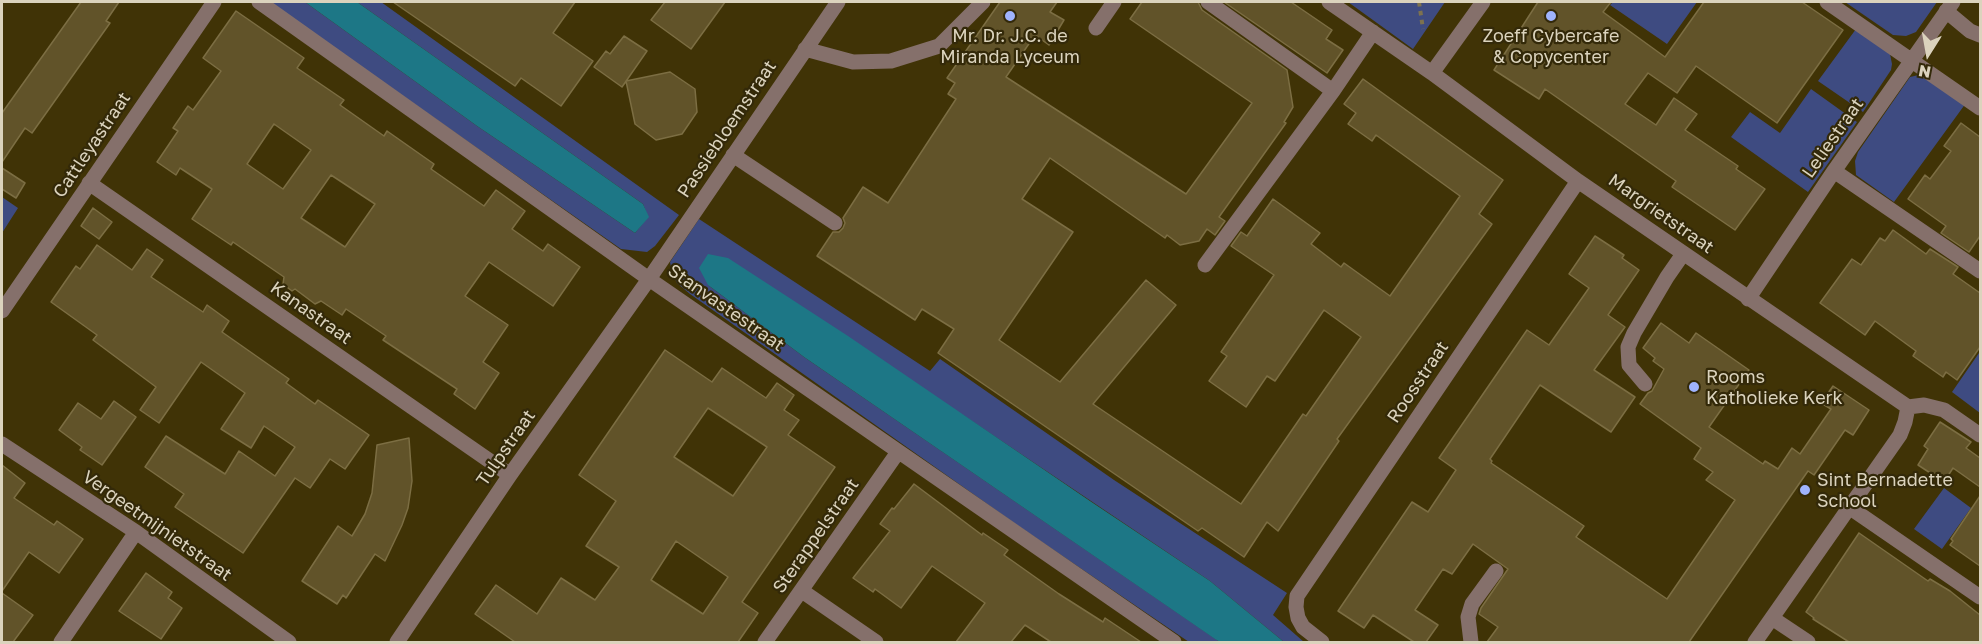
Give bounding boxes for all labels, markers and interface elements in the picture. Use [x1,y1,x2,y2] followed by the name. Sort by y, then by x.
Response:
[1003,9,1017,23] marker: Mr. Dr. J.C. de Miranda Lyceum
[1544,9,1558,23] marker: Zoeff Cybercafe & Copycenter
[1898,24,1958,84] north arrow
[940,25,1080,68] place label: Mr. Dr. J.C. de Miranda Lyceum
[1483,25,1619,68] place label: Zoeff Cybercafe & Copycenter
[673,56,781,202] street label: Passiebloemstraat
[1917,61,1932,83] text: N
[49,88,135,202] street label: Cattleyastraat
[1798,94,1868,182] street label: Leliestraat
[1604,170,1718,258] street label: Margrietstraat
[664,260,788,356] street label: Stanvastestraat
[266,277,356,349] street label: Kanastraat
[1383,337,1453,427] street label: Roosstraat
[1706,366,1843,409] place label: Rooms Katholieke Kerk
[1687,380,1701,394] marker: Rooms Katholieke Kerk
[472,406,540,490] street label: Tulpstraat
[78,466,236,586] street label: Vergeetmijnietstraat
[1817,469,1953,512] place label: Sint Bernadette School
[768,474,864,598] street label: Sterappelstraat
[1798,483,1812,497] marker: Sint Bernadette School

